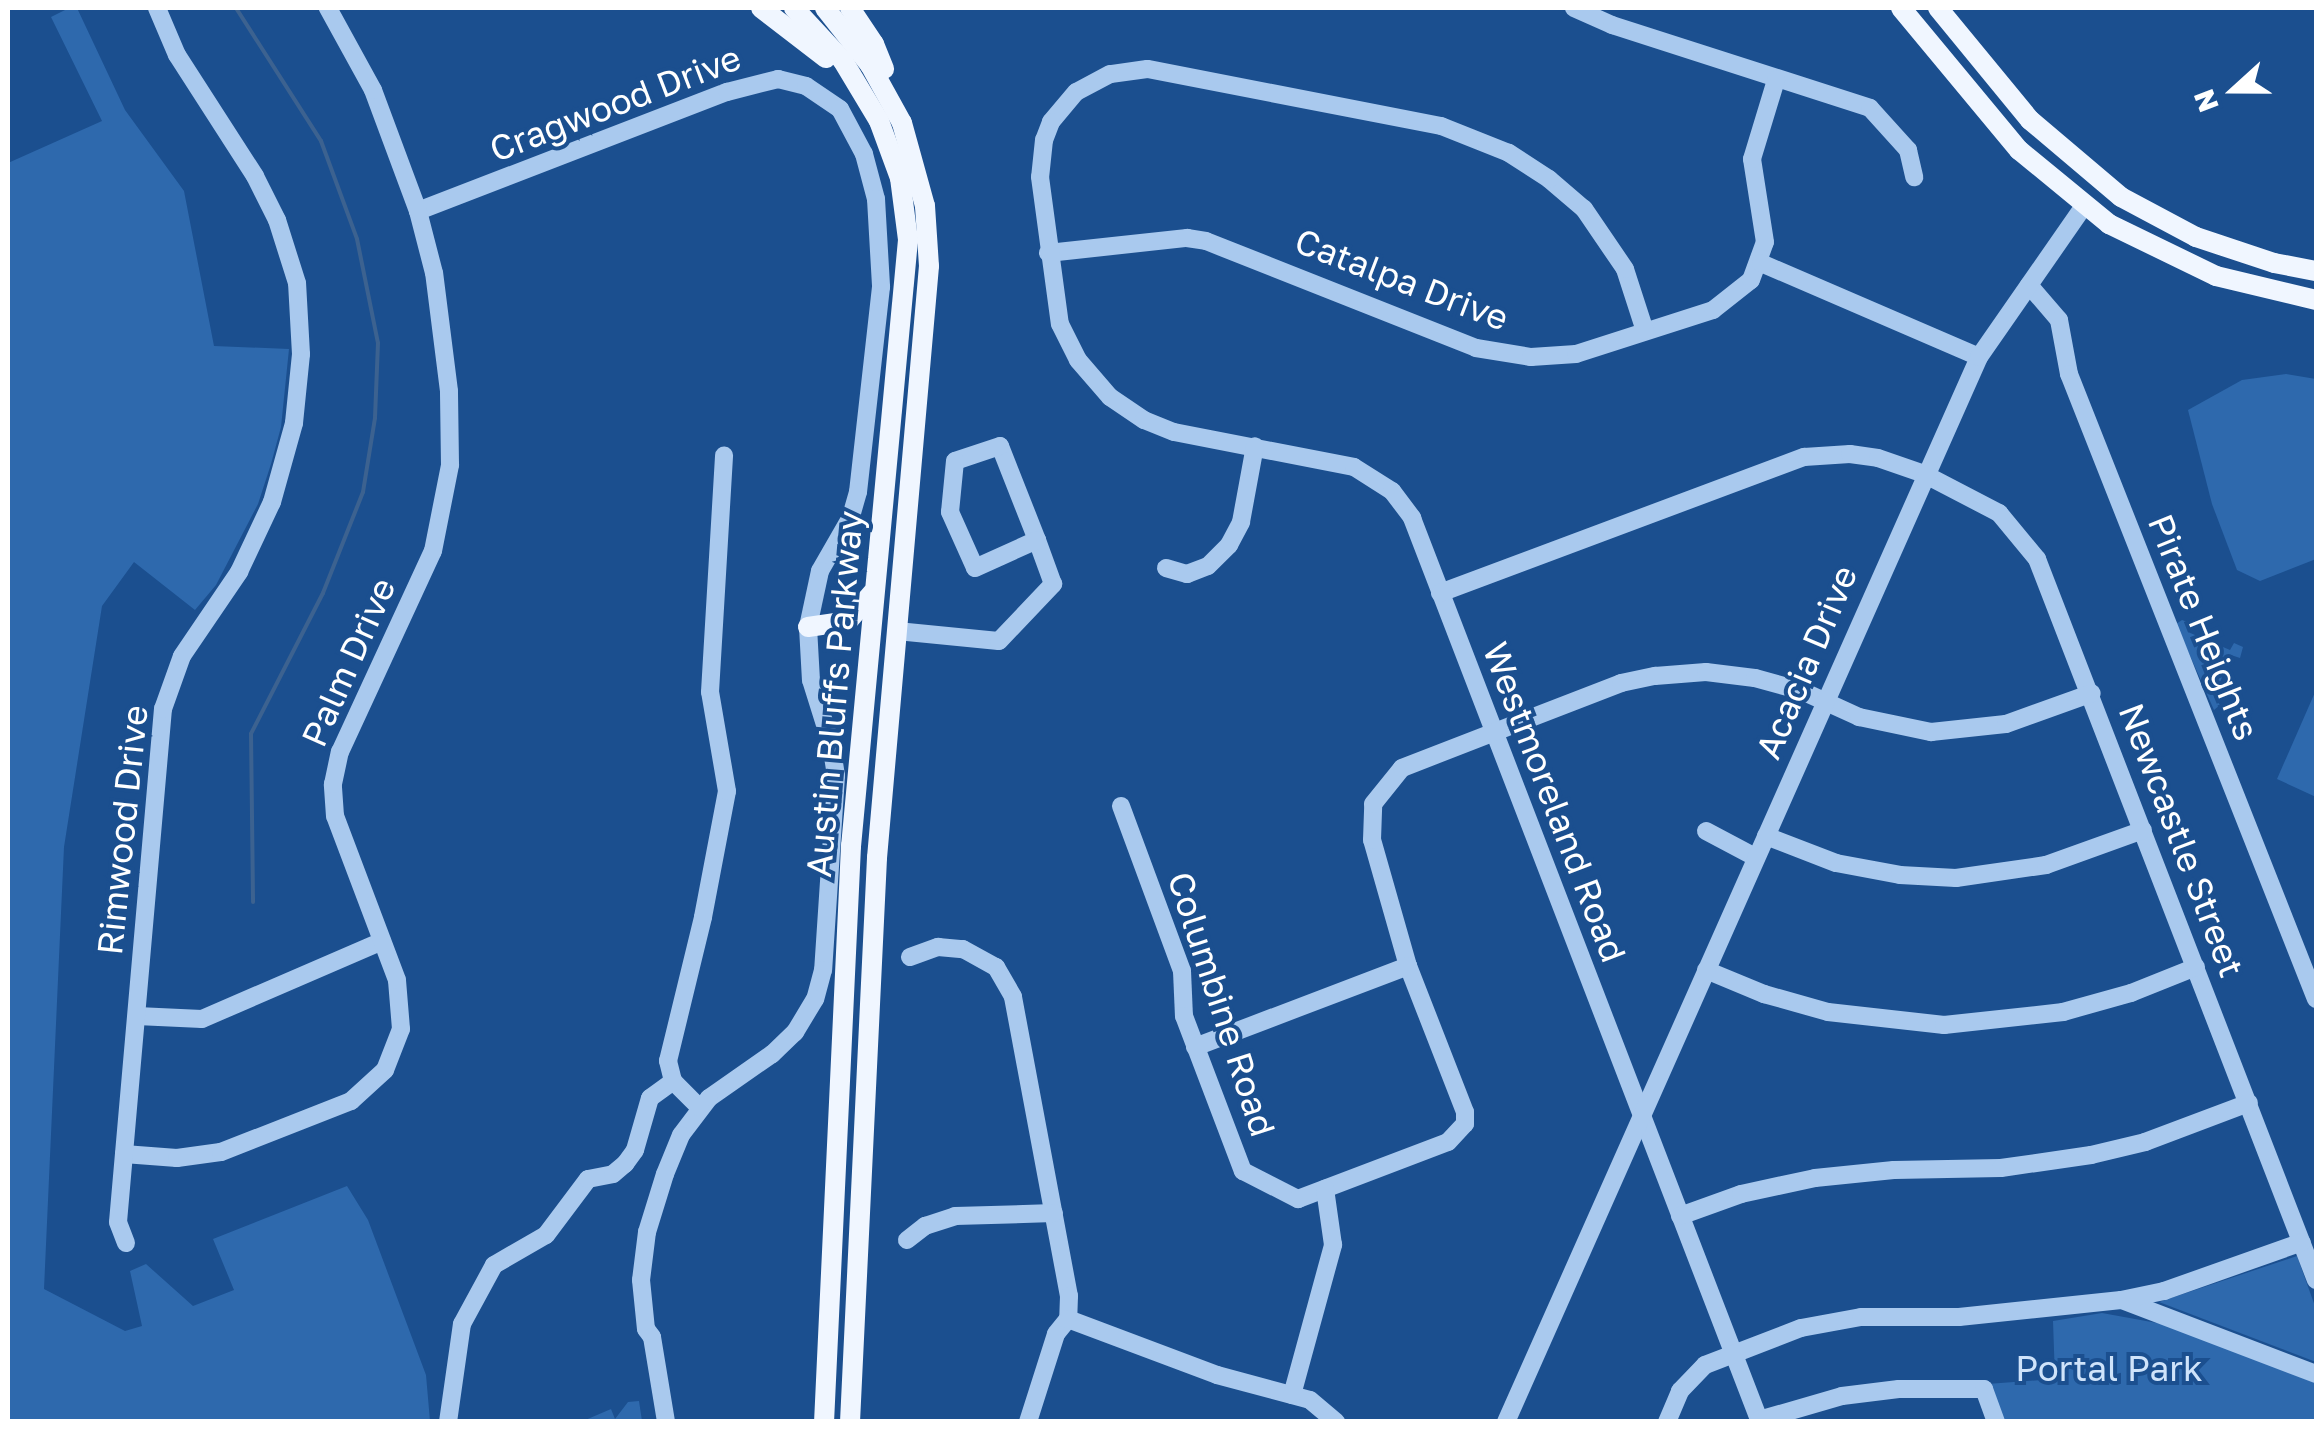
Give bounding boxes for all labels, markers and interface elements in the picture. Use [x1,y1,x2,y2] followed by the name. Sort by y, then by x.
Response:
[484,36,746,170] street label: Cragwood Drive
[2184,40,2284,140] north arrow
[2186,85,2225,117] text: N
[1289,219,1515,339] street label: Catalpa Drive
[2140,508,2268,746] street label: Pirate Heights
[797,509,871,879] street label: Austin Bluffs Parkway
[1746,559,1866,765] street label: Acacia Drive
[292,571,404,753] street label: Palm Drive
[1475,636,1635,968] street label: Westmoreland Road
[2111,697,2253,983] street label: Newcastle Street
[88,703,156,957] street label: Rimwood Drive
[1159,867,1285,1141] street label: Columbine Road
[2015,1347,2203,1389] park label: Portal Park

